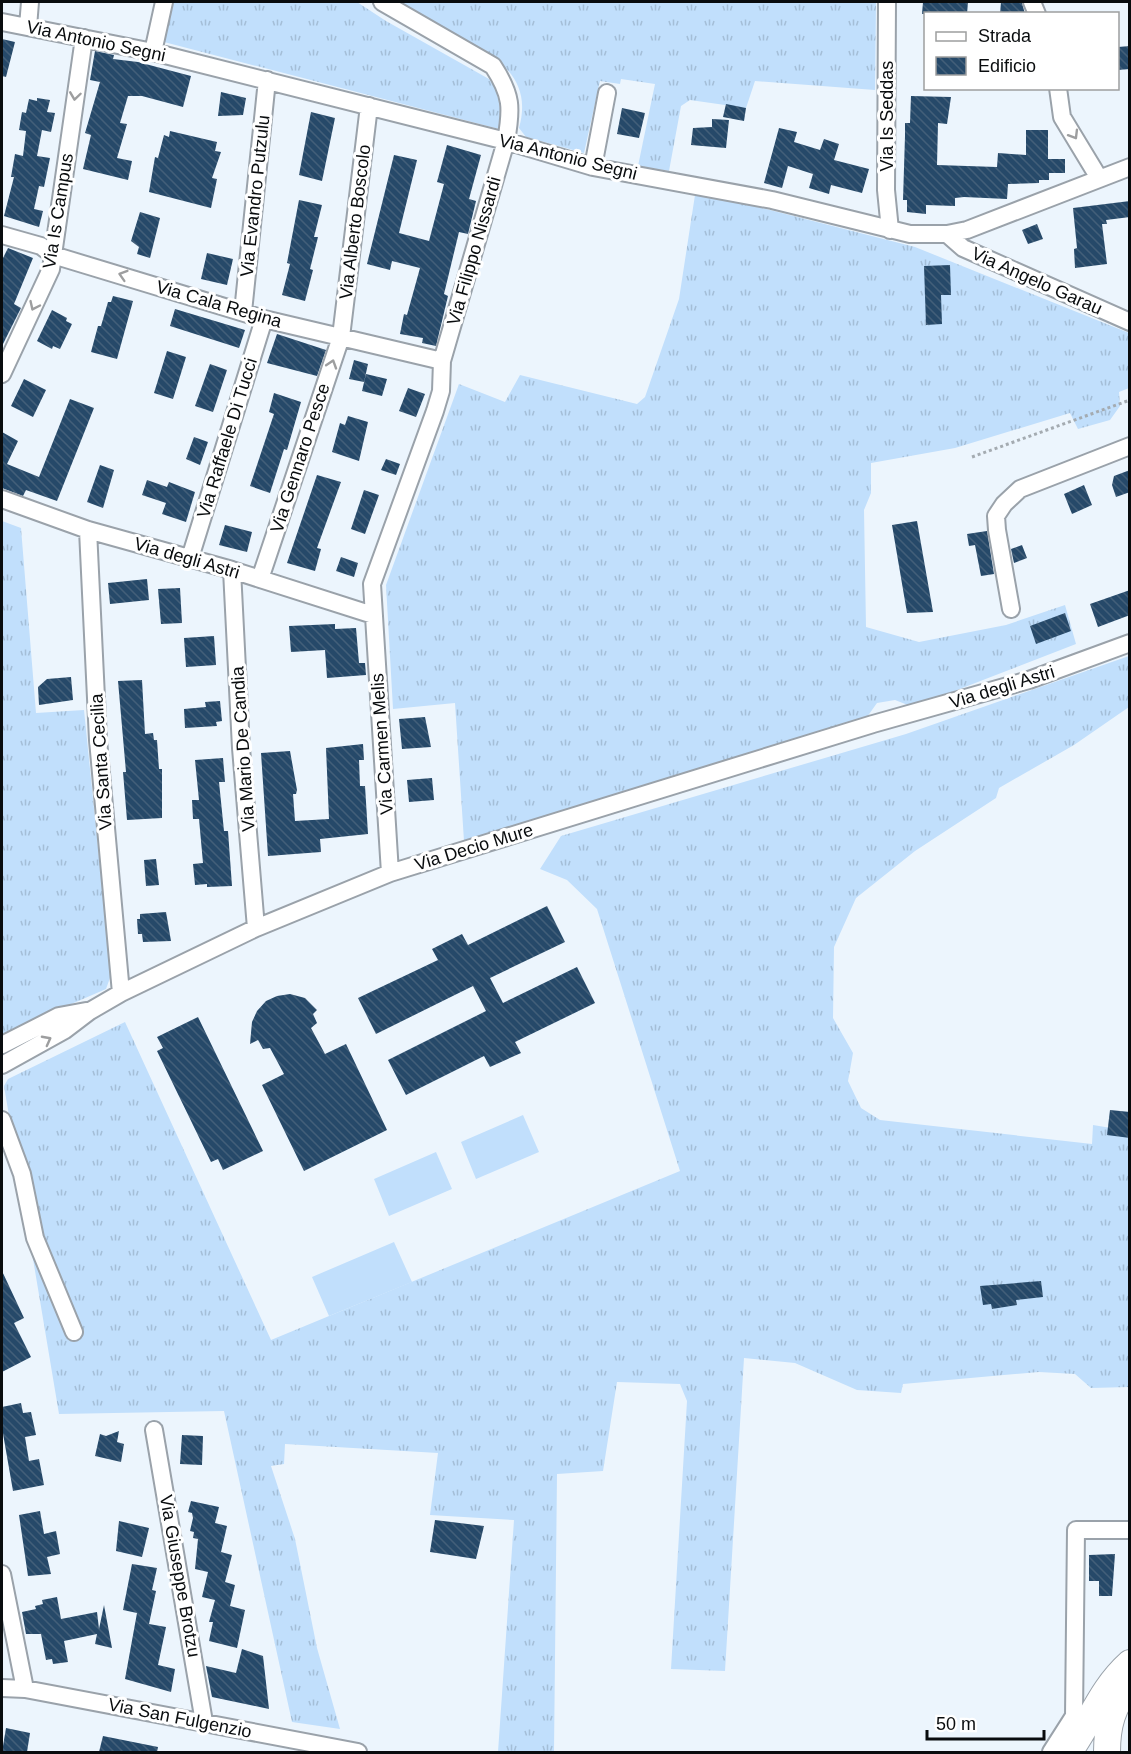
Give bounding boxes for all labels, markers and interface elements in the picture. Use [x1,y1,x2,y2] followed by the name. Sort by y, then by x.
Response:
[924,12,1119,90] legend
[25,16,167,66] street label: Via Antonio Segni
[978,26,1032,46] text: Strada
[978,56,1036,76] text: Edificio
[877,61,897,171] street label: Via Is Seddas
[70,91,82,100] one-way arrow
[237,114,273,278] street label: Via Evandro Putzulu
[1066,129,1078,139] one-way arrow
[497,130,639,184] street label: Via Antonio Segni
[336,143,374,301] street label: Via Alberto Boscolo
[39,152,77,270] street label: Via Is Campus
[443,174,505,328] street label: Via Filippo Nissardi
[969,243,1105,319] street label: Via Angelo Garau
[118,270,129,283] one-way arrow
[154,277,285,332] street label: Via Cala Regina
[29,300,41,311] one-way arrow
[193,356,261,520] street label: Via Raffaele Di Tucci
[324,359,337,370] one-way arrow
[266,381,334,535] street label: Via Gennaro Pesce
[132,533,242,583] street label: Via degli Astri
[947,662,1057,712] street label: Via degli Astri
[227,665,259,832] street label: Via Mario De Candia
[367,673,397,815] street label: Via Carmen Melis
[86,692,116,831] street label: Via Santa Cecilia
[412,819,536,875] street label: Via Decio Mure
[41,1036,52,1047] one-way arrow
[156,1493,204,1659] street label: Via Giuseppe Brotzu
[107,1694,253,1742] street label: Via San Fulgenzio
[927,1703,1044,1741] scale bar
[936,1714,976,1734] text: 50 m

